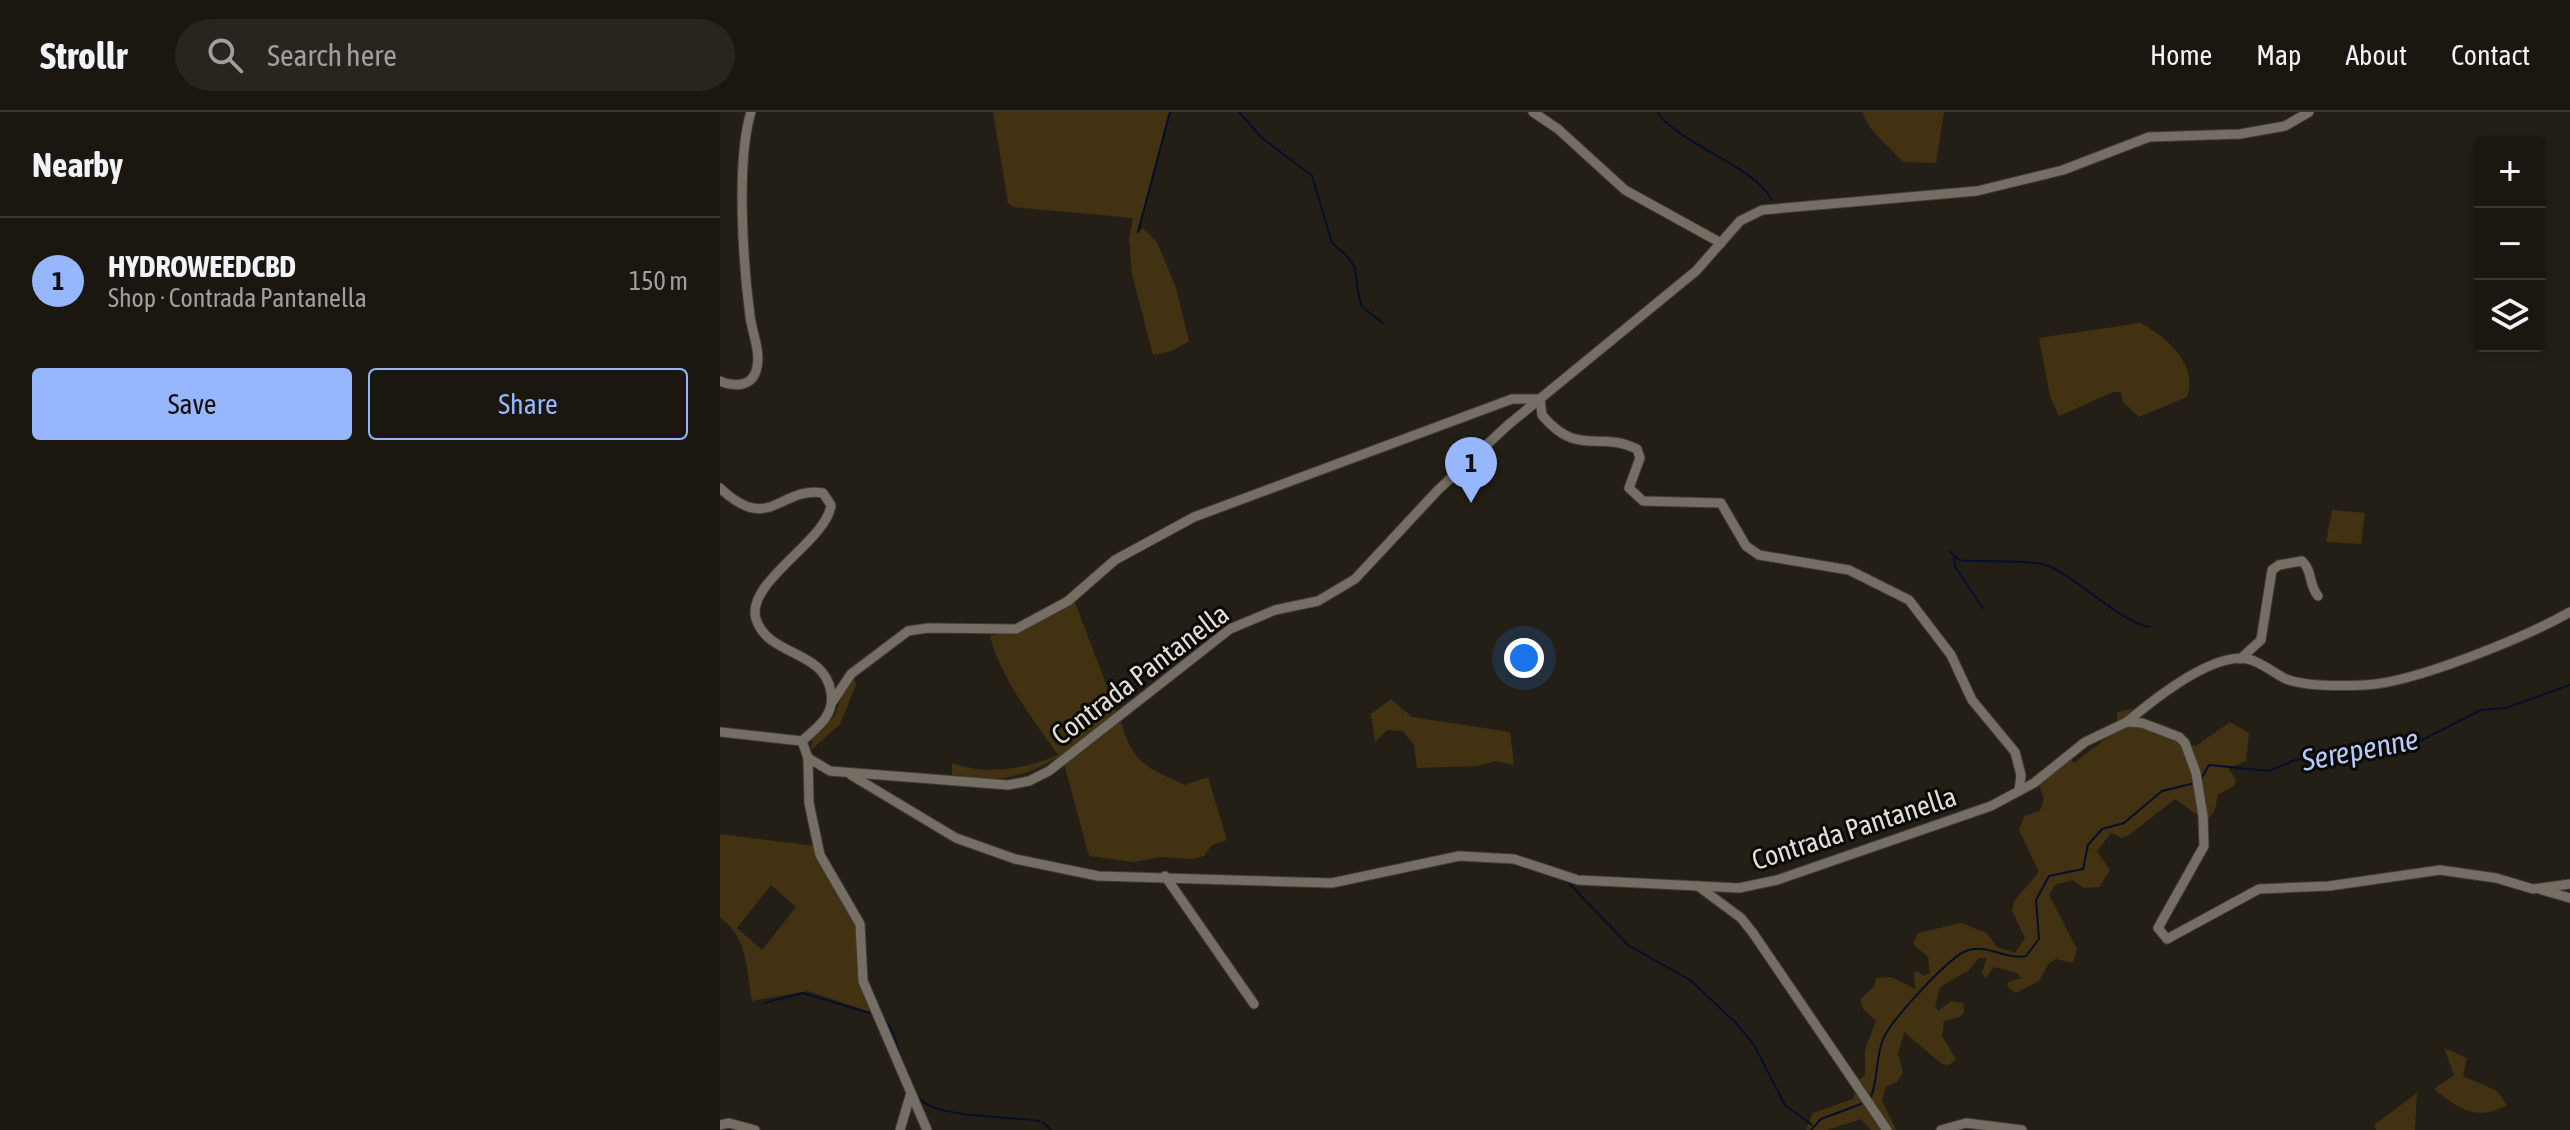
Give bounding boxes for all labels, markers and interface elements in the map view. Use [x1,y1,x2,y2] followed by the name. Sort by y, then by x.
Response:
[175,19,735,91] search box
[203,33,247,77] icon: search
[40,34,127,77] text: Strollr
[267,38,397,72] text: Search here
[2150,39,2212,71] text: Home
[2256,39,2301,71] text: Map
[2345,39,2407,71] text: About
[2451,39,2530,71] text: Contact
[2474,136,2546,352] map controls
[2474,136,2546,208] button: +
[32,145,123,184] text: Nearby
[2474,208,2546,280] button: −
[108,249,296,283] text: HYDROWEEDCBD
[52,266,64,296] text: 1
[629,266,688,296] text: 150 m
[2474,280,2546,352] button: layers
[108,283,367,313] text: Shop · Contrada Pantanella
[32,368,352,440] button: Save
[368,368,688,440] button: Share
[1445,437,1497,503] pin: 1
[1045,597,1235,751] street label: Contrada Pantanella
[1504,638,1544,678] your location
[2298,721,2421,777] water label: Serepenne
[1748,780,1960,876] street label: Contrada Pantanella

